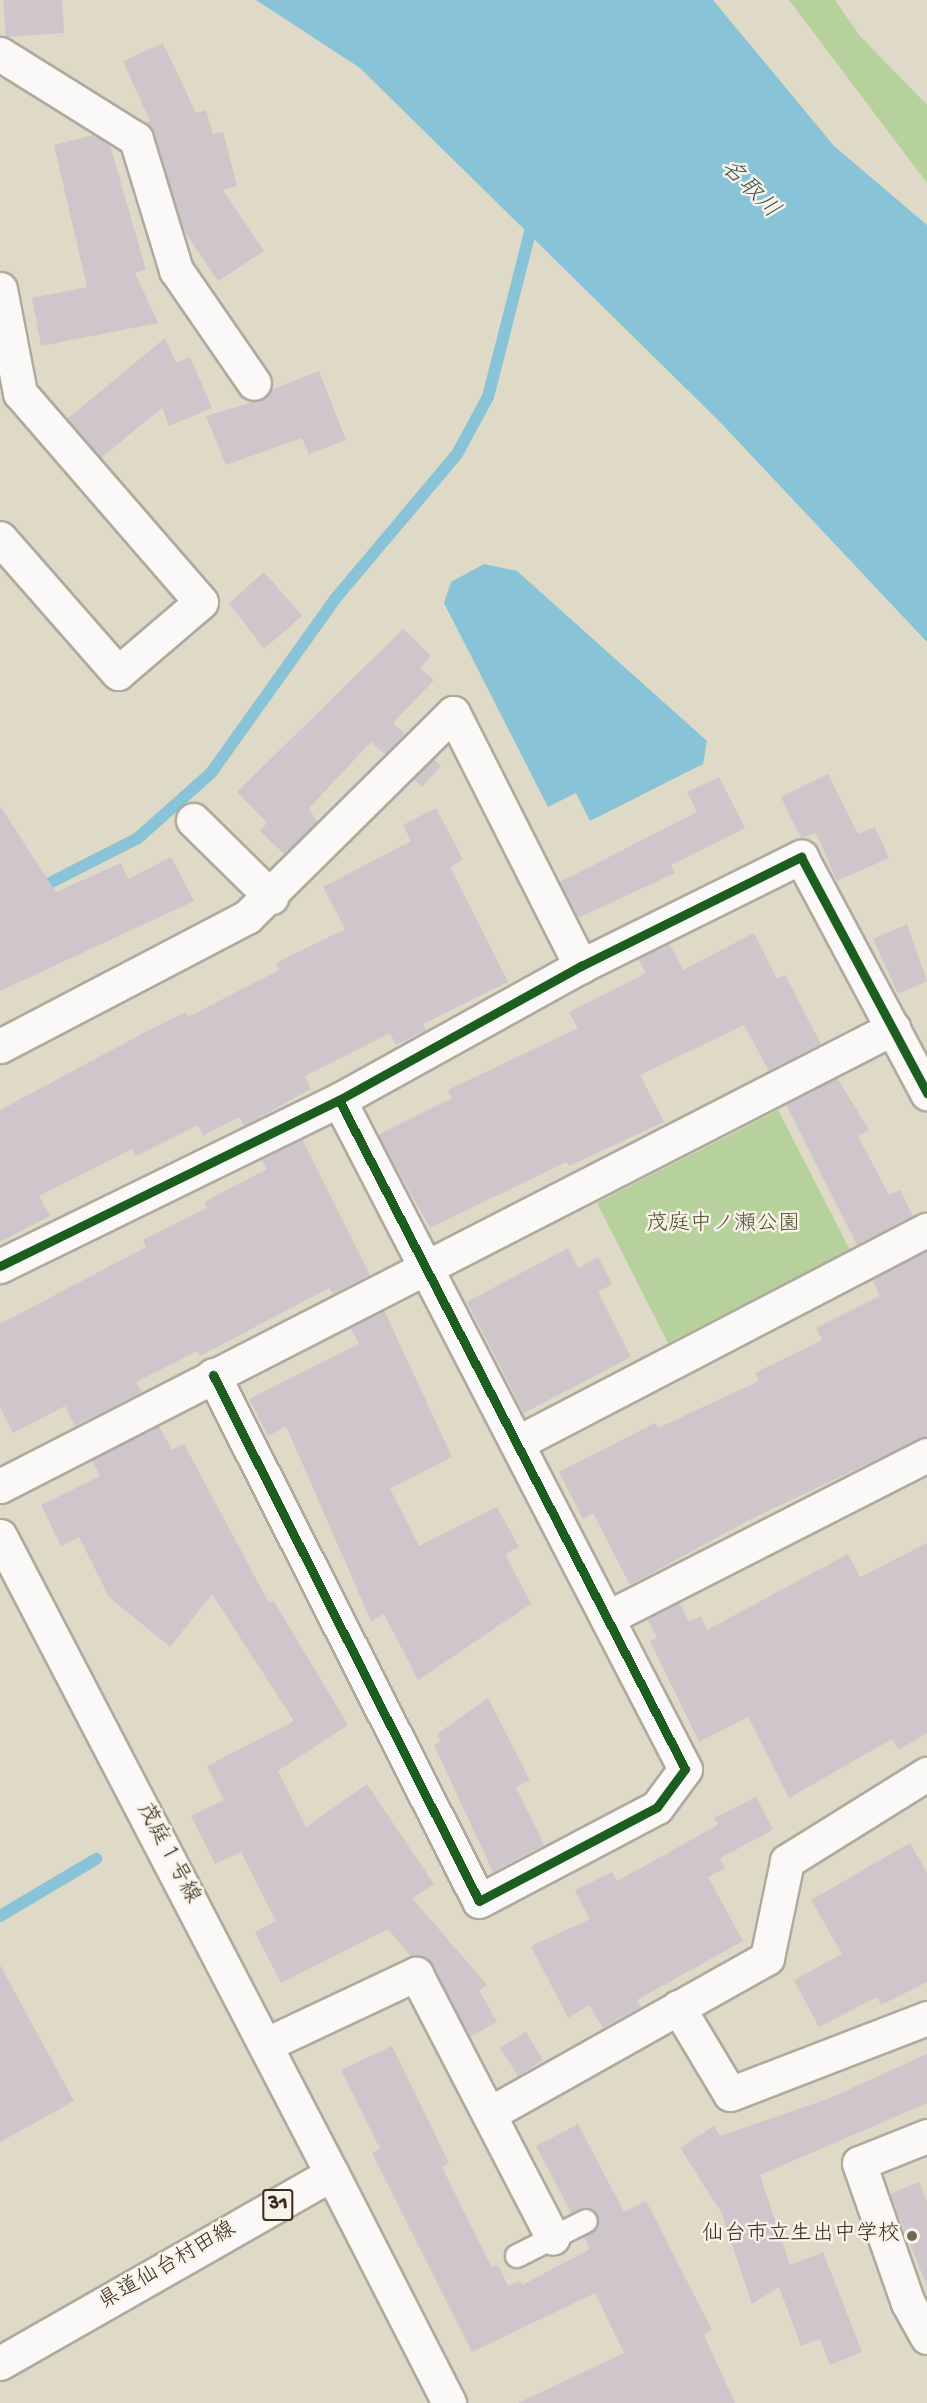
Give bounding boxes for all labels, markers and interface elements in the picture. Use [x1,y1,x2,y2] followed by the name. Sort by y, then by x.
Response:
[713,154,785,226] water label: 名取川
[646,1213,800,1239] park label: 茂庭中ノ瀬公園
[130,1799,204,1909] street label: 茂庭１号線
[262,2187,294,2223] road number: 31
[95,2217,241,2317] street label: 県道仙台村田線
[702,2223,900,2249] place label: 仙台市立生出中学校
[905,2229,919,2243] marker: 仙台市立生出中学校

